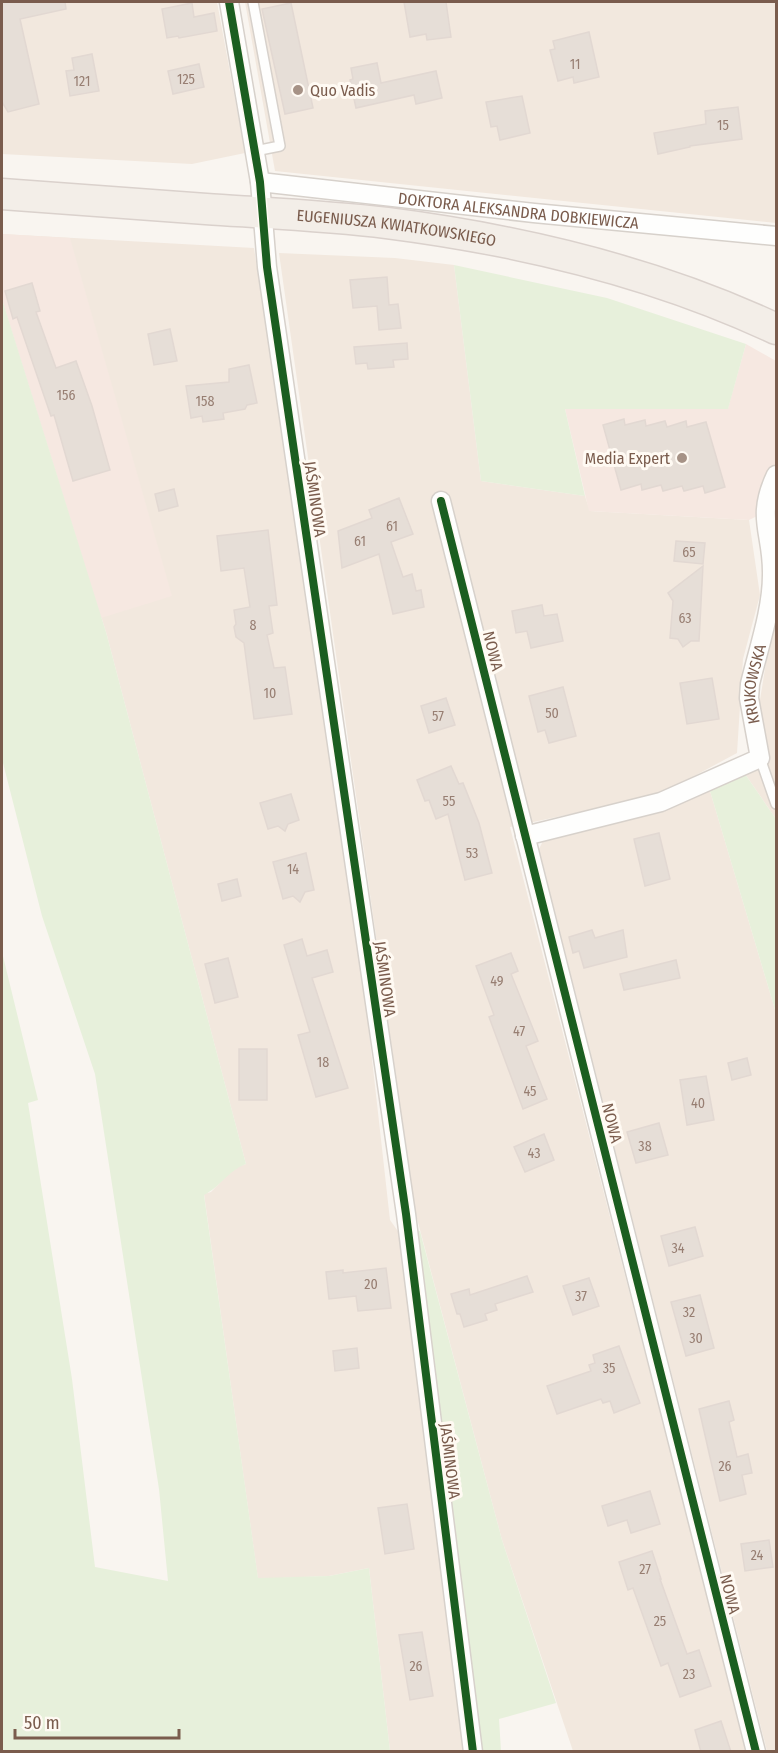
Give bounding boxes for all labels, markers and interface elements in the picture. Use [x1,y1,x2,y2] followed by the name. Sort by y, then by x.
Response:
[570,56,580,73] house number: 11
[177,71,195,88] house number: 125
[74,73,90,90] house number: 121
[310,81,376,100] place label: Quo Vadis
[291,83,305,97] marker: Quo Vadis
[717,117,729,134] house number: 15
[397,188,640,232] street label: DOKTORA ALEKSANDRA DOBKIEWICZA
[296,205,498,250] street label: EUGENIUSZA KWIATKOWSKIEGO
[57,387,75,404] house number: 156
[196,393,214,410] house number: 158
[585,449,671,468] place label: Media Expert
[675,451,689,465] marker: Media Expert
[300,460,330,539] street label: JAŚMINOWA
[386,518,398,535] house number: 61
[354,533,366,550] house number: 61
[682,544,696,561] house number: 65
[678,610,692,627] house number: 63
[250,617,257,634] house number: 8
[479,629,507,673] street label: NOWA
[740,641,770,726] street label: KRUKOWSKA
[264,685,276,702] house number: 10
[545,705,559,722] house number: 50
[432,708,444,725] house number: 57
[443,793,455,810] house number: 55
[466,845,478,862] house number: 53
[287,861,299,878] house number: 14
[370,940,400,1019] street label: JAŚMINOWA
[490,973,504,990] house number: 49
[513,1023,525,1040] house number: 47
[317,1054,329,1071] house number: 18
[523,1083,537,1100] house number: 45
[691,1095,705,1112] house number: 40
[598,1101,626,1145] street label: NOWA
[638,1138,652,1155] house number: 38
[528,1145,540,1162] house number: 43
[671,1240,685,1257] house number: 34
[364,1276,378,1293] house number: 20
[575,1288,587,1305] house number: 37
[683,1304,695,1321] house number: 32
[689,1330,703,1347] house number: 30
[603,1360,615,1377] house number: 35
[436,1422,464,1501] street label: JAŚMINOWA
[718,1458,732,1475] house number: 26
[751,1547,764,1564] house number: 24
[639,1561,651,1578] house number: 27
[716,1572,744,1616] street label: NOWA
[654,1613,666,1630] house number: 25
[409,1658,423,1675] house number: 26
[683,1666,695,1683] house number: 23
[15,1702,178,1740] scale bar
[24,1712,60,1734] text: 50 m

